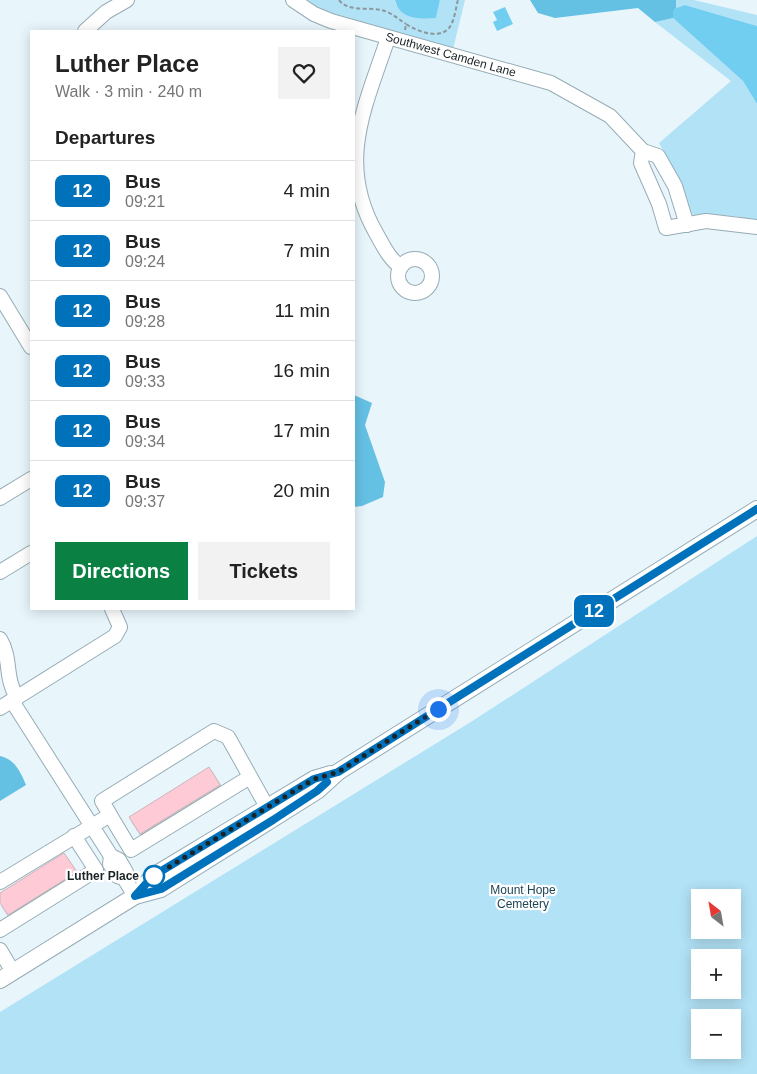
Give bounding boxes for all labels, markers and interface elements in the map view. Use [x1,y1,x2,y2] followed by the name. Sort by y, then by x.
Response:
[384,30,518,80] street label: Southwest Camden Lane
[278,47,330,99] button: heart
[55,50,199,77] text: Luther Place
[55,83,202,100] text: Walk · 3 min · 240 m
[55,127,155,148] text: Departures
[125,171,161,192] text: Bus
[284,180,330,201] text: 4 min
[72,181,93,201] text: 12
[125,193,165,210] text: 09:21
[125,231,161,252] text: Bus
[284,240,330,261] text: 7 min
[72,241,93,261] text: 12
[125,253,165,270] text: 09:24
[125,291,161,312] text: Bus
[274,300,330,321] text: 11 min
[72,301,93,321] text: 12
[125,313,165,330] text: 09:28
[125,351,161,372] text: Bus
[273,360,330,381] text: 16 min
[72,361,93,381] text: 12
[125,373,165,390] text: 09:33
[125,411,161,432] text: Bus
[273,420,330,441] text: 17 min
[72,421,93,441] text: 12
[125,433,165,450] text: 09:34
[125,471,161,492] text: Bus
[273,480,330,501] text: 20 min
[72,481,93,501] text: 12
[125,493,165,510] text: 09:37
[55,542,188,600] button: Directions
[198,542,330,600] button: Tickets
[572,595,616,627] line badge: 12
[584,601,604,621] text: 12
[426,697,451,722] your location
[143,865,165,887] marker: Luther Place
[67,869,139,883] place label: Luther Place
[490,883,556,911] park label: Mount Hope Cemetery
[691,889,741,939] north arrow
[691,889,741,1059] map controls
[691,949,741,999] button: +
[691,1009,741,1059] button: −

